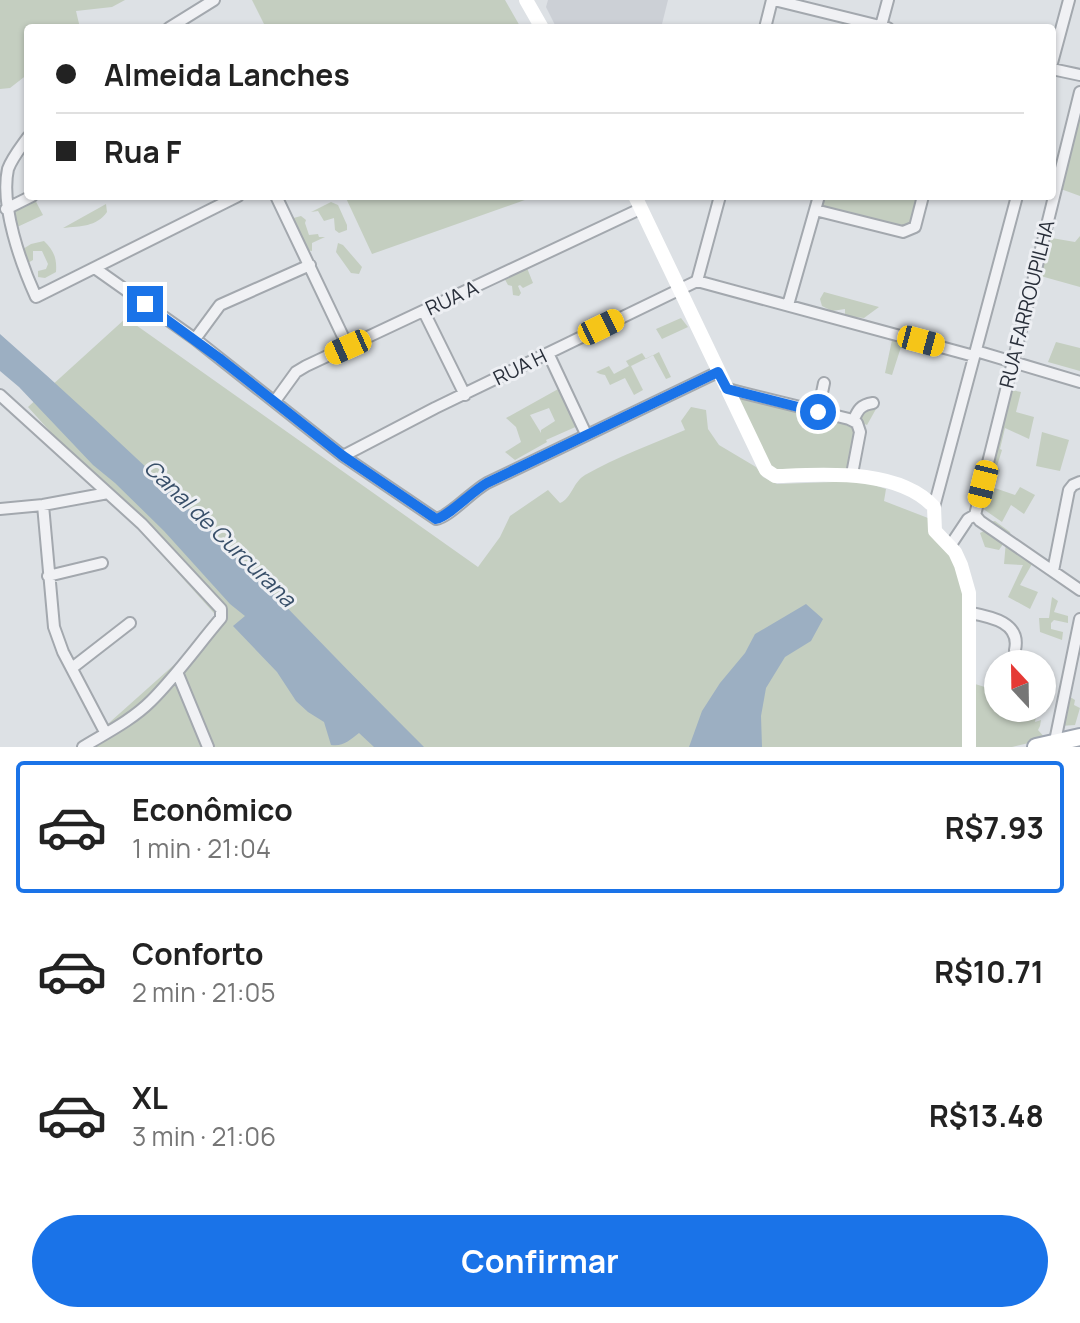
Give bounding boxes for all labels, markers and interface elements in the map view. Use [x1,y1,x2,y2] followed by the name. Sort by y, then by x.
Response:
[104,54,350,95] text: Almeida Lanches
[104,131,182,172] text: Rua F
[993,217,1061,391] street label: RUA FARROUPILHA
[421,273,483,321] street label: RUA A
[127,286,163,322] route end
[574,306,628,348] car
[895,323,947,359] car
[321,326,375,368] car
[489,342,551,391] street label: RUA H
[800,394,836,430] route start
[138,453,304,614] water label: Canal de Curcurana
[966,458,1000,510] car
[984,650,1056,722] north arrow
[984,650,1056,722] map controls
[132,789,293,830] text: Econômico
[36,791,108,863] icon: car
[945,807,1044,848] text: R$7.93
[132,830,271,866] text: 1 min · 21:04
[132,933,263,974] text: Conforto
[36,935,108,1007] icon: car
[934,951,1044,992] text: R$10.71
[132,974,275,1010] text: 2 min · 21:05
[132,1077,168,1118] text: XL
[36,1079,108,1151] icon: car
[929,1095,1044,1136] text: R$13.48
[132,1118,276,1154] text: 3 min · 21:06
[32,1215,1048,1307] button: Confirmar

